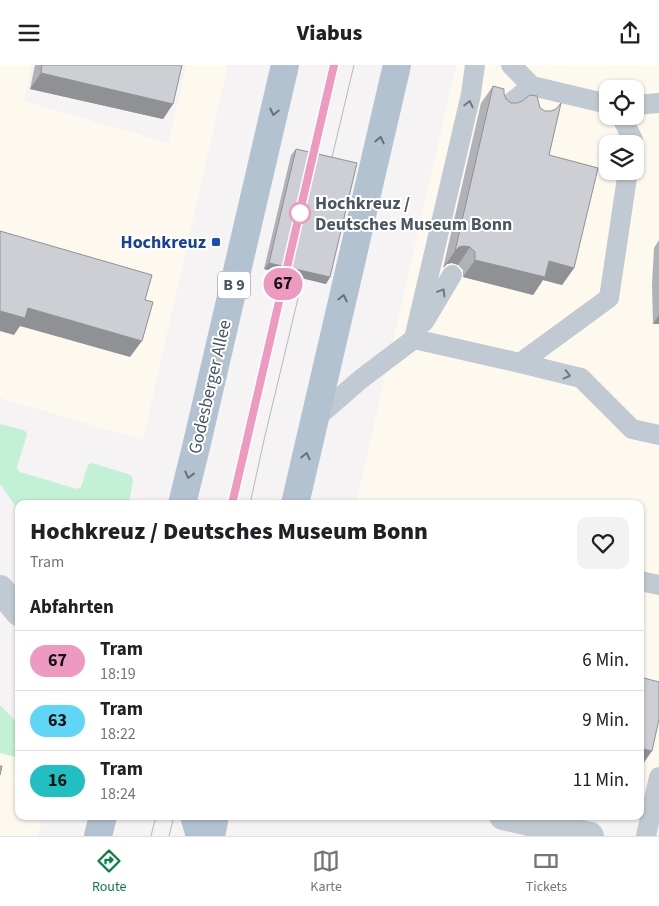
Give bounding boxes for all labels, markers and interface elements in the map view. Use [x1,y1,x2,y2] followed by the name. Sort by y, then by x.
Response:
[297,17,362,49] text: Viabus
[15,19,43,47] icon: menu
[616,19,644,47] icon: share
[599,80,644,180] map controls
[599,80,644,125] button: locate
[463,99,474,108] one-way arrow
[269,108,280,117] one-way arrow
[374,135,385,144] one-way arrow
[599,135,644,180] button: layers
[315,191,512,237] place label: Hochkreuz / Deutsches Museum Bonn
[289,202,311,224] marker: Hochkreuz / Deutsches Museum Bonn
[121,230,206,255] place label: Hochkreuz
[210,236,222,248] marker: Hochkreuz
[260,268,306,300] line badge: 67
[218,271,250,299] road number: B 9
[273,271,293,296] text: 67
[435,288,445,297] one-way arrow
[337,293,348,302] one-way arrow
[182,318,238,456] street label: Godesberger Allee
[563,369,571,379] one-way arrow
[300,452,311,461] one-way arrow
[184,471,195,480] one-way arrow
[30,514,428,549] text: Hochkreuz / Deutsches Museum Bonn
[577,517,629,569] button: heart
[30,551,64,573] text: Tram
[30,594,114,621] text: Abfahrten
[100,636,143,663] text: Tram
[582,647,629,674] text: 6 Min.
[48,648,67,673] text: 67
[100,663,136,685] text: 18:19
[100,696,143,723] text: Tram
[582,707,629,734] text: 9 Min.
[48,708,67,733] text: 63
[100,723,136,745] text: 18:22
[100,756,143,783] text: Tram
[573,767,629,794] text: 11 Min.
[48,768,67,793] text: 16
[100,783,136,805] text: 18:24
[92,847,126,897] tab: Route
[310,847,342,897] tab: Karte
[526,847,567,897] tab: Tickets

